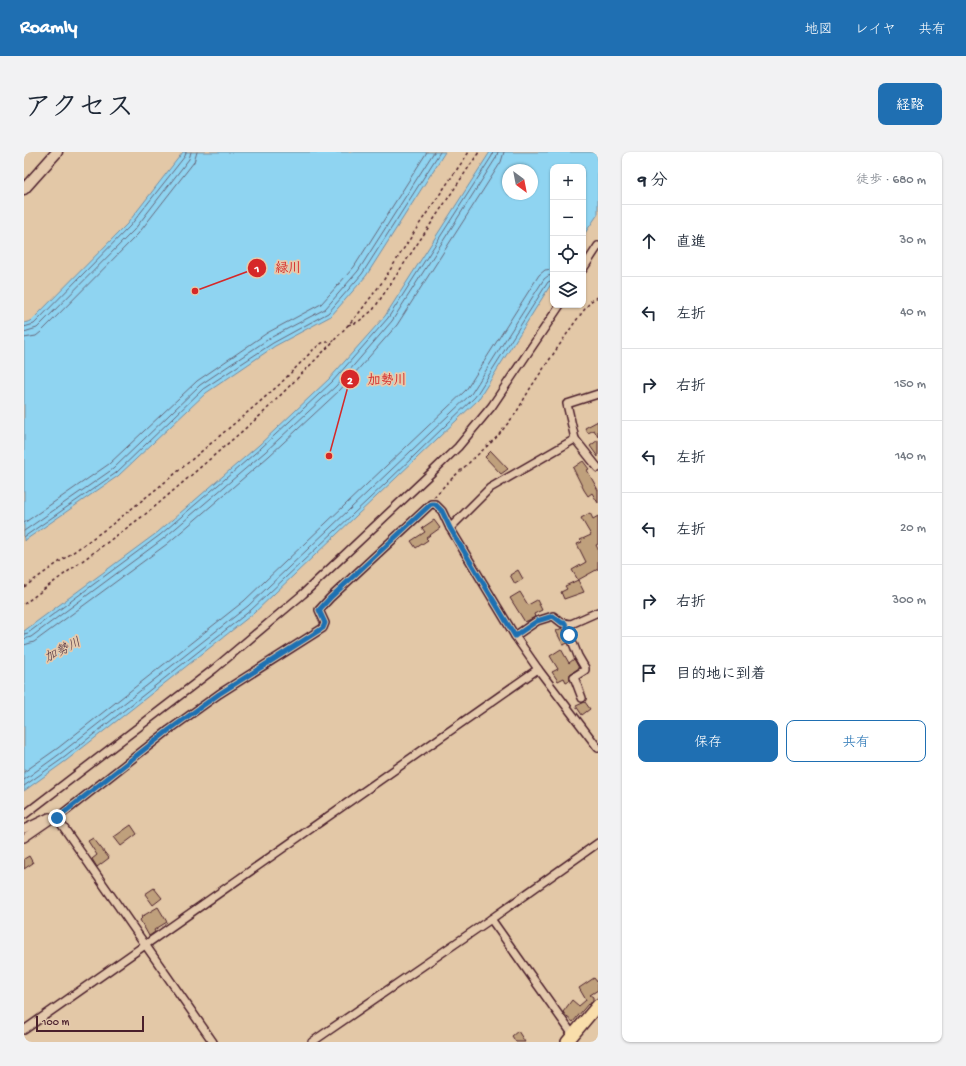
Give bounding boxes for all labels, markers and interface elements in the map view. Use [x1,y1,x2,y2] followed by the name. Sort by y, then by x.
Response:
[20,17,77,40] text: Roamly
[805,22,833,39] text: 地図
[855,22,896,39] text: レイヤ
[918,22,946,39] text: 共有
[878,83,942,125] button: 経路
[24,93,134,126] text: アクセス
[502,164,538,200] north arrow
[550,164,586,308] map controls
[550,164,586,200] button: +
[638,172,668,192] text: 9 分
[856,173,926,188] text: 徒歩 · 680 m
[550,200,586,236] button: −
[638,230,660,252] icon: ahead
[900,233,926,248] text: 30 m
[676,234,706,252] text: 直進
[550,236,586,272] button: locate
[247,255,309,280] callout: 緑川
[275,261,301,277] text: 緑川
[254,263,260,277] text: 1
[550,272,586,308] button: layers
[638,302,660,324] icon: left
[900,305,926,320] text: 40 m
[676,306,706,324] text: 左折
[340,367,415,392] callout: 加勢川
[367,373,407,389] text: 加勢川
[638,374,660,396] icon: right
[347,375,353,389] text: 2
[894,377,926,392] text: 150 m
[676,378,706,396] text: 右折
[638,446,660,468] icon: left
[895,449,926,464] text: 140 m
[676,450,706,468] text: 左折
[638,518,660,540] icon: left
[900,521,926,536] text: 20 m
[676,522,706,540] text: 左折
[638,590,660,612] icon: right
[892,593,926,608] text: 300 m
[676,594,706,612] text: 右折
[560,626,578,644] route start
[42,635,84,667] water label: 加勢川
[638,662,660,684] icon: arrive
[676,666,766,684] text: 目的地に到着
[638,720,778,762] button: 保存
[786,720,926,762] button: 共有
[48,809,66,827] route end
[36,1014,144,1033] scale bar
[42,1017,69,1029] text: 100 m

